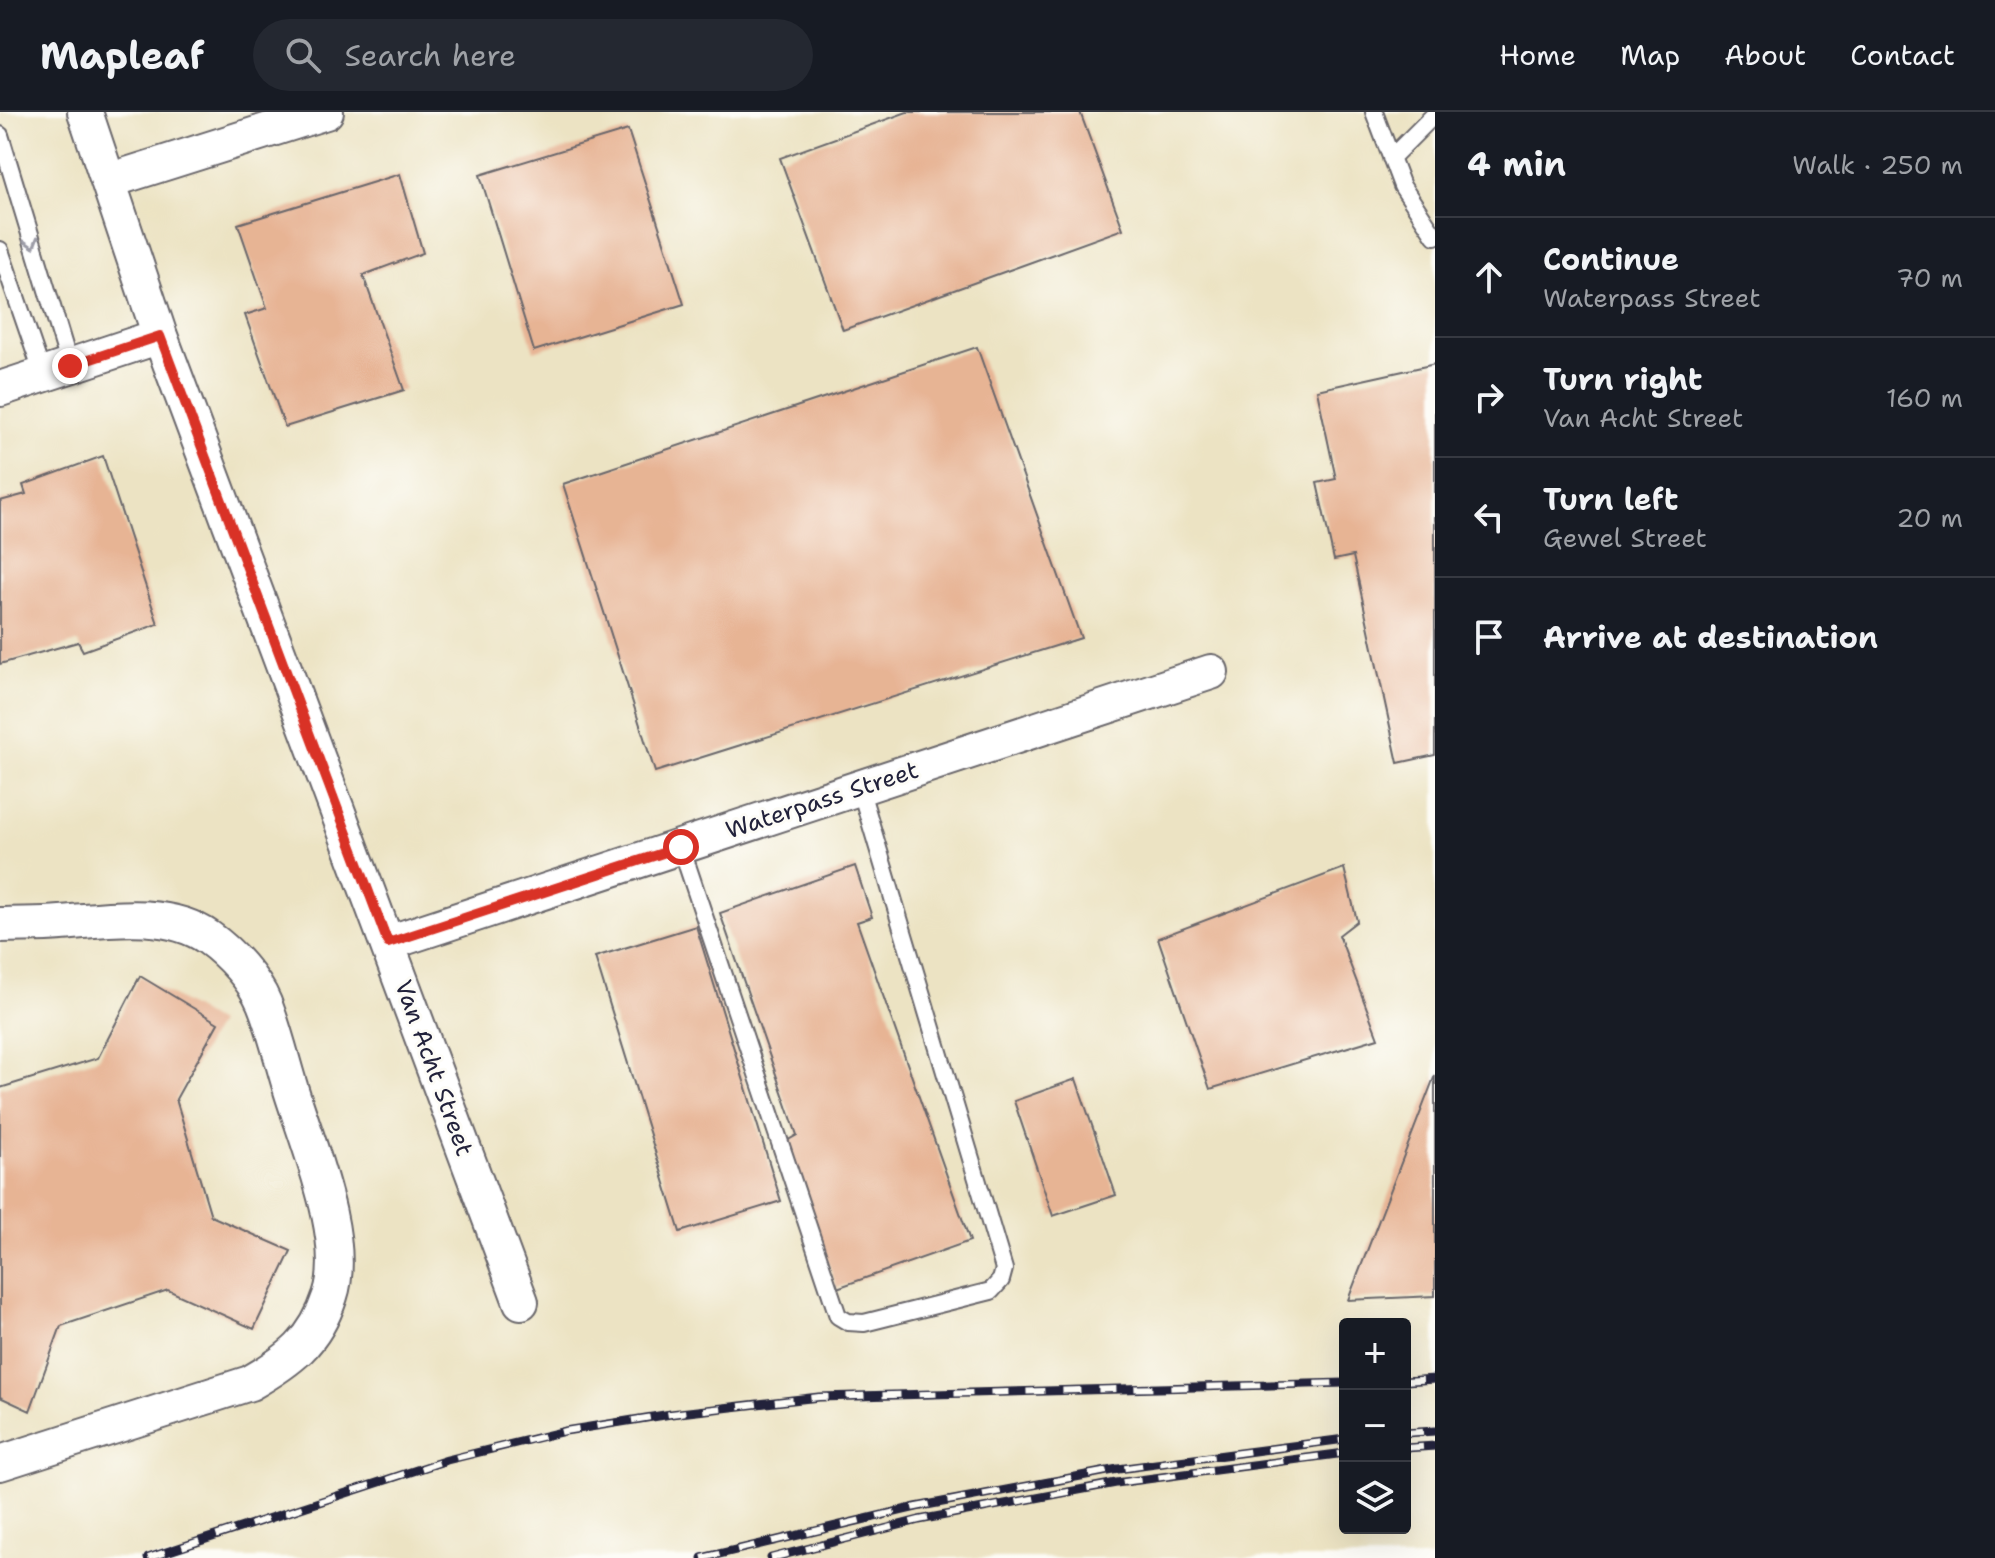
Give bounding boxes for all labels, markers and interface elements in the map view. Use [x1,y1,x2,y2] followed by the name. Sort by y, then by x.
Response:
[253,19,813,91] search box
[40,30,205,81] text: Mapleaf
[281,33,325,77] icon: search
[345,35,516,76] text: Search here
[1499,36,1576,74] text: Home
[1620,36,1680,74] text: Map
[1724,36,1806,74] text: About
[1850,36,1955,74] text: Contact
[1467,141,1566,187] text: 4 min
[1792,147,1963,182] text: Walk · 250 m
[22,236,38,250] one-way arrow
[1543,239,1679,280] text: Continue
[1467,255,1511,299] icon: ahead
[1896,260,1963,295] text: 70 m
[1543,280,1761,315] text: Waterpass Street
[52,348,88,384] route end
[1543,359,1702,400] text: Turn right
[1467,375,1511,419] icon: right
[1886,380,1963,415] text: 160 m
[1543,400,1743,435] text: Van Acht Street
[1543,479,1678,520] text: Turn left
[1467,495,1511,539] icon: left
[1896,500,1963,535] text: 20 m
[1543,520,1707,555] text: Gewel Street
[1467,615,1511,659] icon: arrive
[1543,617,1878,658] text: Arrive at destination
[722,754,922,846] street label: Waterpass Street
[663,829,699,865] route start
[387,976,481,1160] street label: Van Acht Street
[1339,1318,1411,1534] map controls
[1339,1318,1411,1390] button: +
[1339,1390,1411,1462] button: −
[1339,1462,1411,1534] button: layers

